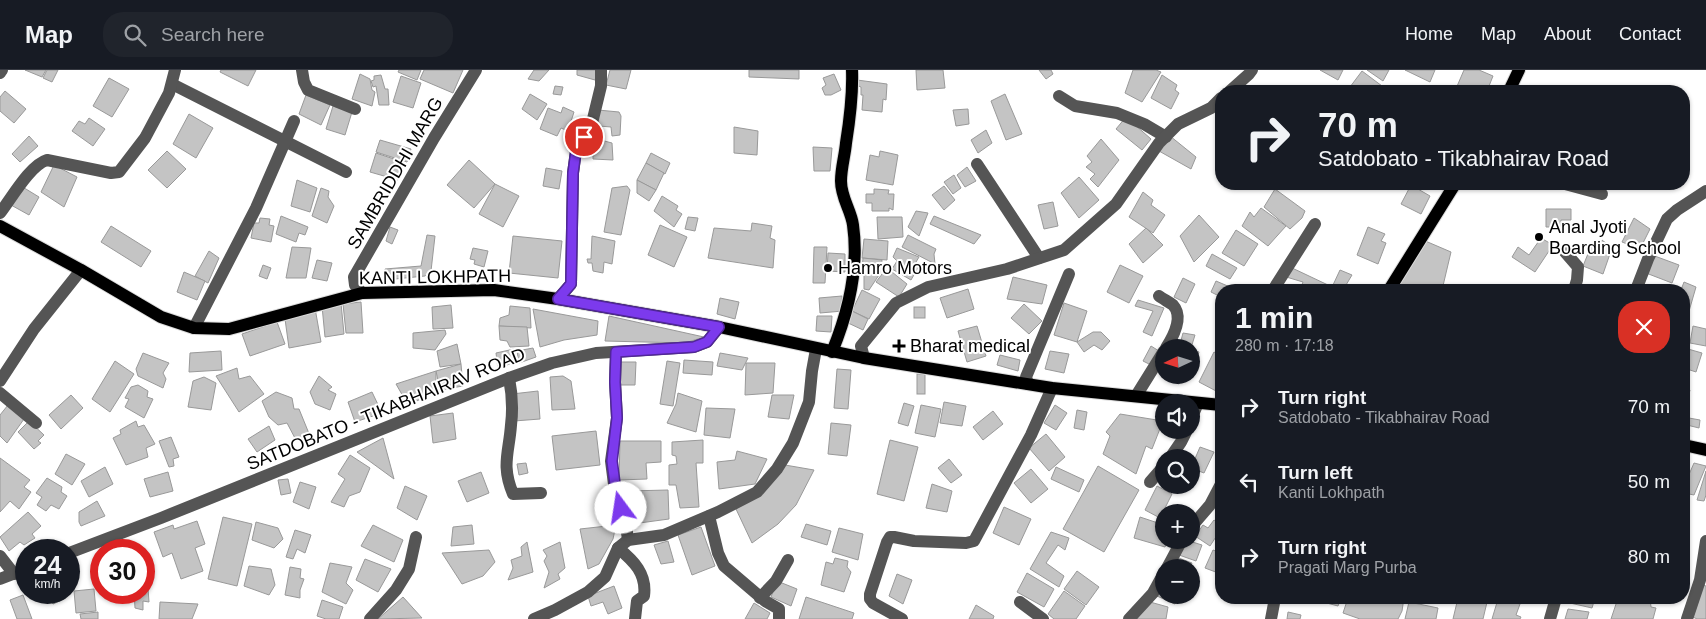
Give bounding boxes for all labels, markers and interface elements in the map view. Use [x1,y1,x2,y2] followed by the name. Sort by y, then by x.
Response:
[103,12,453,57] search box
[25,21,73,48] text: Map
[121,21,149,49] icon: search
[161,24,265,45] text: Search here
[1405,24,1453,44] text: Home
[1481,24,1516,44] text: Map
[1544,24,1591,44] text: About
[1619,24,1681,44] text: Contact
[343,94,447,252] street label: SAMBRIDDHI MARG
[1235,105,1300,170] icon: right
[1318,105,1398,144] text: 70 m
[563,116,605,158] pin
[570,123,598,151] icon: arrive
[1318,146,1609,171] text: Satdobato - Tikabhairav Road
[1549,217,1681,258] place label: Anal Jyoti Boarding School
[1533,231,1545,243] marker: Anal Jyoti Boarding School
[838,258,952,278] place label: Hamro Motors
[822,262,834,274] marker: Hamro Motors
[359,266,511,288] street label: KANTI LOKHPATH
[1235,301,1313,334] text: 1 min
[1618,301,1670,353] button: close
[910,336,1030,356] place label: Bharat medical
[1235,337,1334,354] text: 280 m · 17:18
[892,339,906,353] marker: Bharat medical
[1155,339,1200,384] north arrow
[1155,339,1200,604] map controls
[244,344,528,474] street label: SATDOBATO - TIKABHAIRAV ROAD
[1278,387,1366,408] text: Turn right
[1235,393,1263,421] icon: right
[1155,394,1200,439] button: sound
[1628,396,1670,417] text: 70 m
[1278,409,1490,426] text: Satdobato - Tikabhairav Road
[1155,449,1200,494] button: search
[1278,462,1353,483] text: Turn left
[1235,468,1263,496] icon: left
[1628,471,1670,492] text: 50 m
[594,481,646,533] position arrow
[1278,484,1385,501] text: Kanti Lokhpath
[1155,504,1200,549] button: +
[1278,537,1366,558] text: Turn right
[90,539,155,604] speed limit sign: 30
[1235,543,1263,571] icon: right
[1628,546,1670,567] text: 80 m
[34,551,61,579] text: 24
[1155,559,1200,604] button: −
[1278,559,1417,576] text: Pragati Marg Purba
[34,577,61,591] text: km/h

